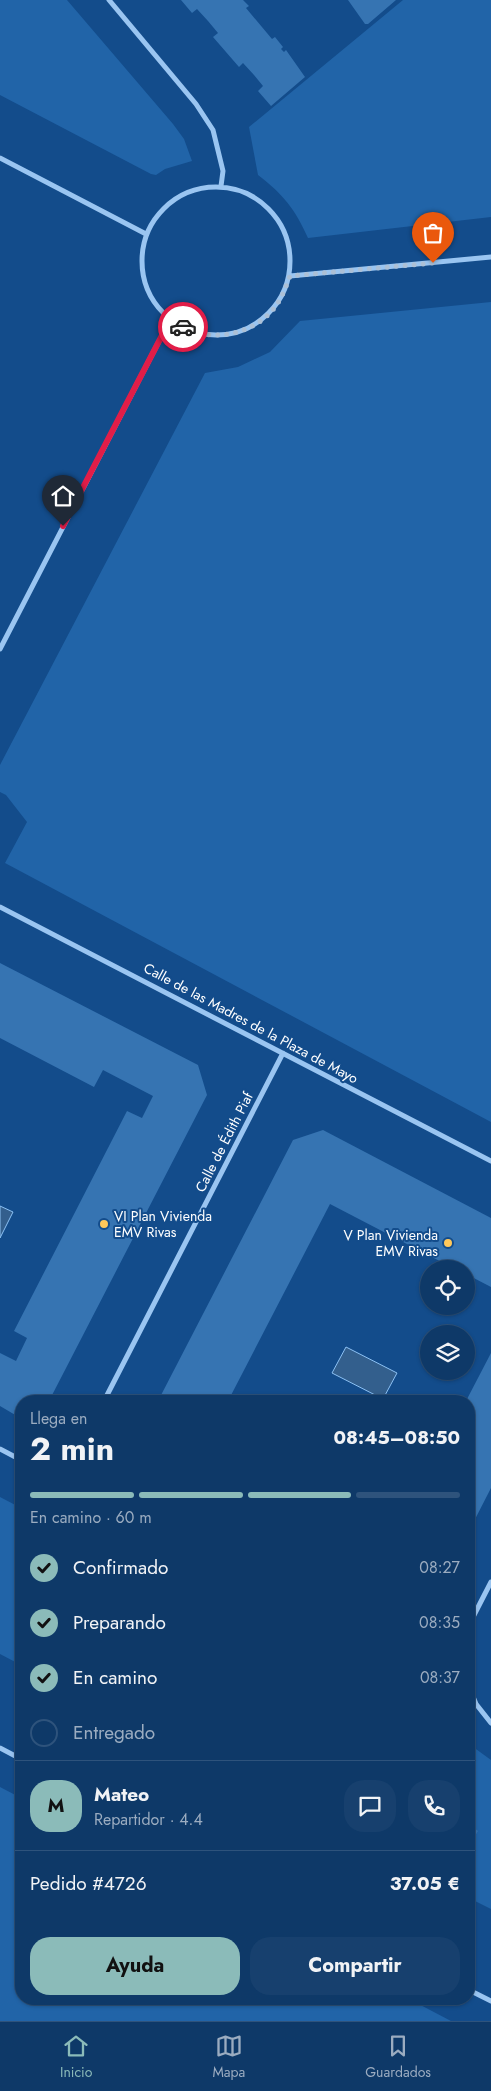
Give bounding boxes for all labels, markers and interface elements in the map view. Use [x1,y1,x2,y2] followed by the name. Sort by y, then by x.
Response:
[412,212,454,263] pin
[419,219,447,247] icon: bag
[158,302,208,352] courier
[169,313,197,341] icon: car
[42,475,84,526] pin
[49,482,77,510] icon: home
[140,958,362,1088] street label: Calle de las Madres de la Plaza de Mayo
[190,1088,258,1195] street label: Calle de Édith Piaf
[114,1206,212,1242] place label: VI Plan Vivienda EMV Rivas
[98,1218,110,1230] marker: VI Plan Vivienda EMV Rivas
[343,1225,438,1261] place label: V Plan Vivienda EMV Rivas
[442,1237,454,1249] marker: V Plan Vivienda EMV Rivas
[420,1260,475,1380] map controls
[420,1260,475,1315] button: locate
[420,1325,475,1380] button: layers
[30,1407,87,1430] text: Llega en
[334,1424,460,1451] text: 08:45–08:50
[30,1426,114,1472] text: 2 min
[30,1506,152,1529] text: En camino · 60 m
[30,1554,58,1582] icon: check
[73,1554,168,1581] text: Confirmado
[419,1556,460,1579] text: 08:27
[30,1609,58,1637] icon: check
[73,1609,166,1636] text: Preparando
[419,1611,460,1634] text: 08:35
[30,1664,58,1692] icon: check
[73,1664,157,1691] text: En camino
[420,1666,460,1689] text: 08:37
[73,1719,155,1746] text: Entregado
[344,1780,396,1832] button: chat
[408,1780,460,1832] button: phone
[94,1781,149,1808] text: Mateo
[48,1792,64,1819] text: M
[94,1808,203,1831] text: Repartidor · 4.4
[30,1870,147,1897] text: Pedido #4726
[390,1870,460,1897] text: 37.05 €
[30,1937,240,1995] button: Ayuda
[250,1937,460,1995] button: Compartir
[60,2032,92,2082] tab: Inicio
[212,2032,245,2082] tab: Mapa
[365,2032,431,2082] tab: Guardados

